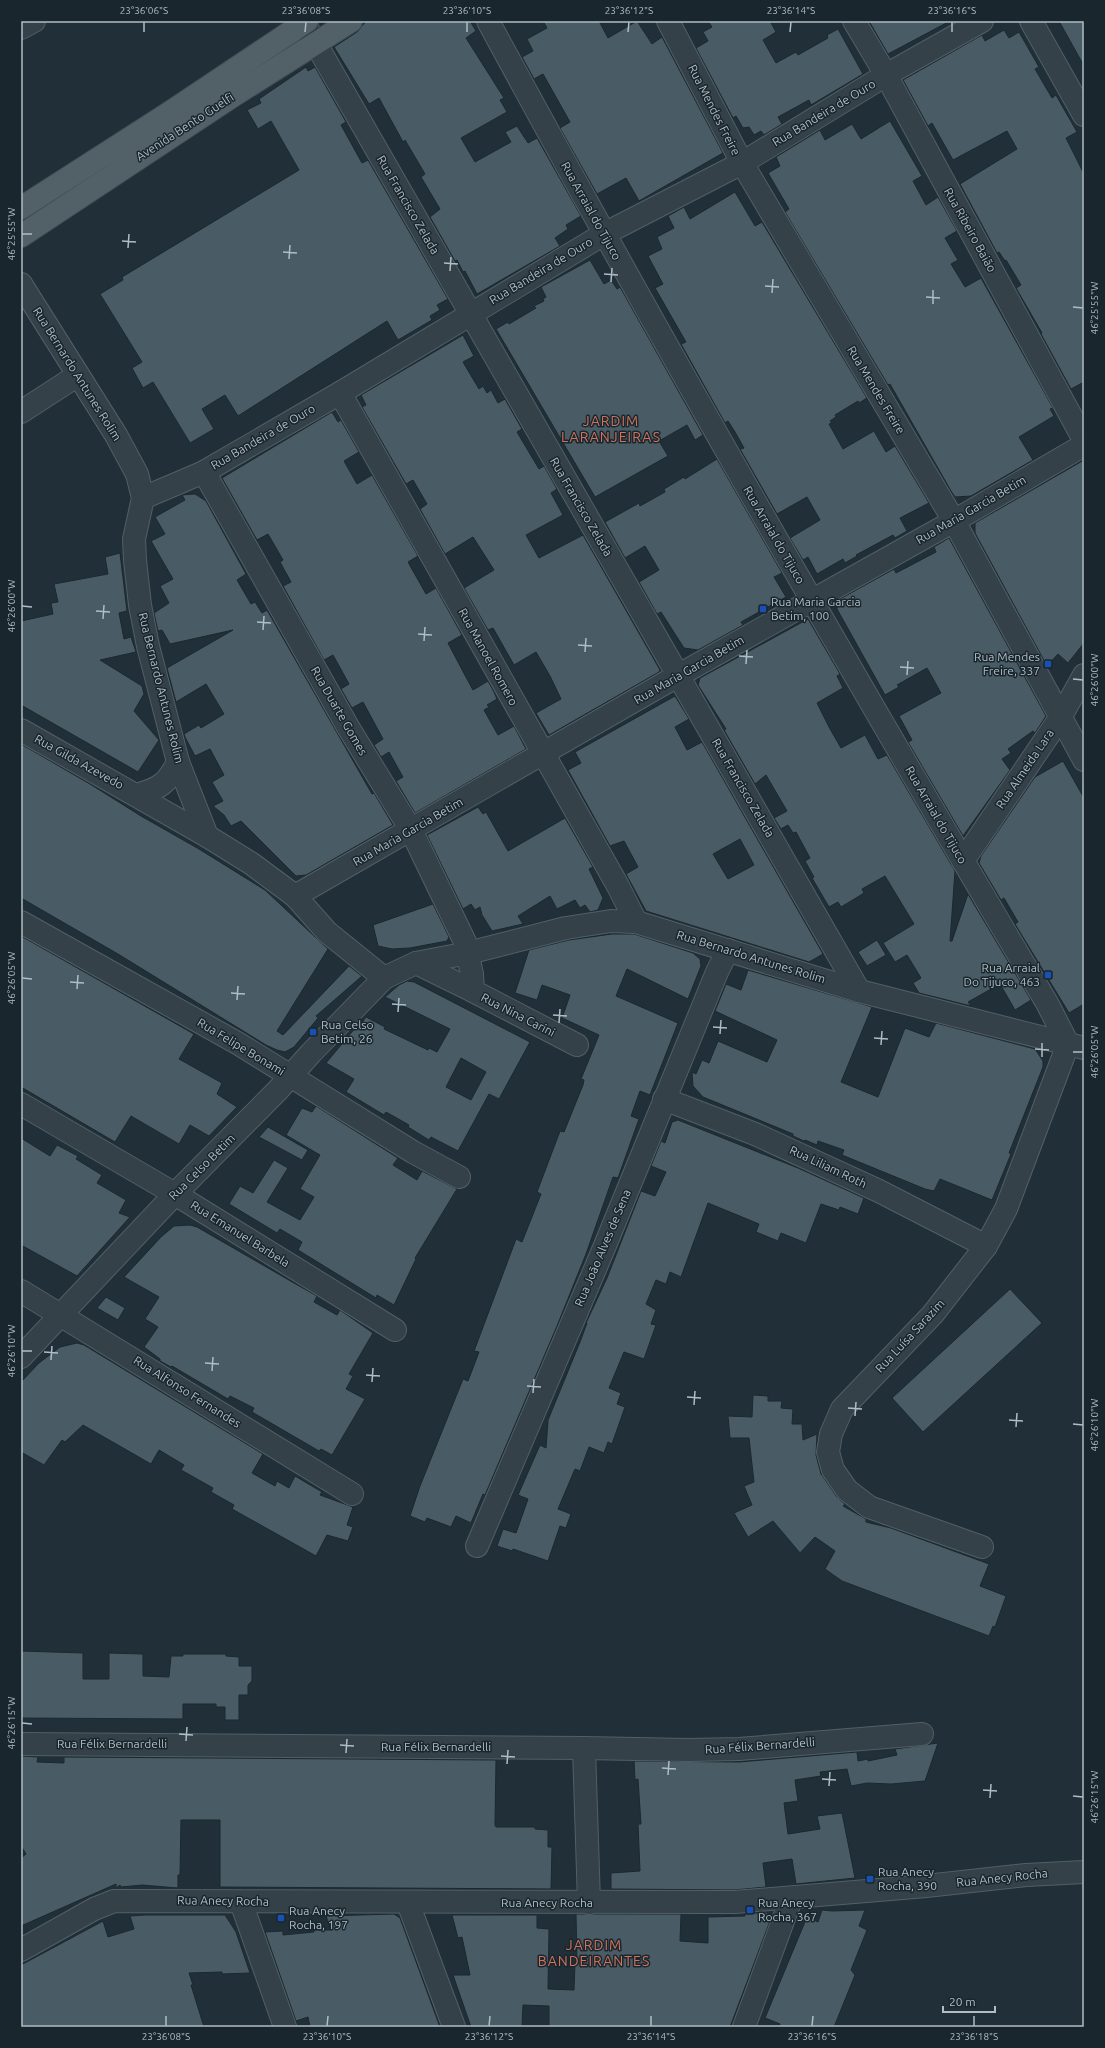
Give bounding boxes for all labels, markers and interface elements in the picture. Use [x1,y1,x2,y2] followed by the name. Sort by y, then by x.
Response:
[120,5,168,16] text: 23°36'06"S
[282,5,330,16] text: 23°36'08"S
[443,5,491,16] text: 23°36'10"S
[605,5,653,16] text: 23°36'12"S
[767,5,815,16] text: 23°36'14"S
[928,5,976,16] text: 23°36'16"S
[686,62,743,157] street label: Rua Mendes Freire
[770,77,878,149] street label: Rua Bandeira de Ouro
[134,90,236,163] street label: Avenida Bento Guelfi
[375,153,442,256] street label: Rua Francisco Zelada
[559,159,624,262] street label: Rua Arraial do Tijuco
[942,185,999,274] street label: Rua Ribeiro Baião
[6,208,17,260] text: 46°25'55"W
[487,235,595,307] street label: Rua Bandeira de Ouro
[1089,282,1100,334] text: 46°25'55"W
[31,305,124,443] street label: Rua Bernardo Antunes Rolim
[845,343,908,436] street label: Rua Mendes Freire
[208,401,317,472] street label: Rua Bandeira de Ouro
[561,413,661,445] district label: JARDIM LARANJEIRAS
[548,455,615,558] street label: Rua Francisco Zelada
[914,473,1028,546] street label: Rua Maria Garcia Betim
[741,484,808,586] street label: Rua Arraial do Tijuco
[6,580,17,632] text: 46°26'00"W
[771,595,861,622] place label: Rua Maria Garcia Betim, 100
[758,604,768,614] marker: Rua Maria Garcia Betim, 100
[456,606,521,708] street label: Rua Manoel Romero
[136,611,187,765] street label: Rua Bernardo Antunes Rolim
[632,633,746,706] street label: Rua Maria Garcia Betim
[974,650,1040,677] place label: Rua Mendes Freire, 337
[1089,654,1100,706] text: 46°26'00"W
[1043,659,1053,669] marker: Rua Mendes Freire, 337
[309,664,370,758] street label: Rua Duarte Gomes
[993,727,1056,811] street label: Rua Almeida Lara
[32,732,126,791] street label: Rua Gilda Azevedo
[710,736,777,839] street label: Rua Francisco Zelada
[903,764,970,866] street label: Rua Arraial do Tijuco
[351,795,465,868] street label: Rua Maria Garcia Betim
[675,928,827,985] street label: Rua Bernardo Antunes Rolim
[6,952,17,1004] text: 46°26'05"W
[964,961,1040,988] place label: Rua Arraial Do Tijuco, 463
[1043,970,1053,980] marker: Rua Arraial Do Tijuco, 463
[479,990,557,1039] street label: Rua Nina Carini
[195,1015,287,1078] street label: Rua Felipe Bonami
[321,1018,374,1045] place label: Rua Celso Betim, 26
[1089,1026,1100,1078] text: 46°26'05"W
[308,1027,318,1037] marker: Rua Celso Betim, 26
[166,1131,237,1202] street label: Rua Celso Betim
[788,1143,869,1190] street label: Rua Liliam Roth
[572,1187,633,1308] street label: Rua João Alves de Sena
[188,1198,292,1269] street label: Rua Emanuel Barbela
[872,1296,947,1375] street label: Rua Luísa Sarazim
[6,1325,17,1377] text: 46°26'10"W
[131,1353,243,1430] street label: Rua Alfonso Fernandes
[1089,1399,1100,1451] text: 46°26'10"W
[6,1697,17,1749] text: 46°26'15"W
[705,1735,815,1756] street label: Rua Félix Bernardelli
[57,1737,167,1750] street label: Rua Félix Bernardelli
[381,1740,491,1753] street label: Rua Félix Bernardelli
[1089,1771,1100,1823] text: 46°26'15"W
[878,1865,937,1892] place label: Rua Anecy Rocha, 390
[956,1866,1048,1889] street label: Rua Anecy Rocha
[865,1874,875,1884] marker: Rua Anecy Rocha, 390
[177,1893,269,1908] street label: Rua Anecy Rocha
[501,1896,593,1909] street label: Rua Anecy Rocha
[758,1896,817,1923] place label: Rua Anecy Rocha, 367
[289,1904,348,1931] place label: Rua Anecy Rocha, 197
[745,1905,755,1915] marker: Rua Anecy Rocha, 367
[276,1913,286,1923] marker: Rua Anecy Rocha, 197
[538,1937,650,1969] district label: JARDIM BANDEIRANTES
[943,1988,995,2014] scale bar
[949,1995,976,2008] text: 20 m
[142,2031,190,2042] text: 23°36'08"S
[303,2031,351,2042] text: 23°36'10"S
[465,2031,513,2042] text: 23°36'12"S
[627,2031,675,2042] text: 23°36'14"S
[788,2031,836,2042] text: 23°36'16"S
[950,2031,998,2042] text: 23°36'18"S

